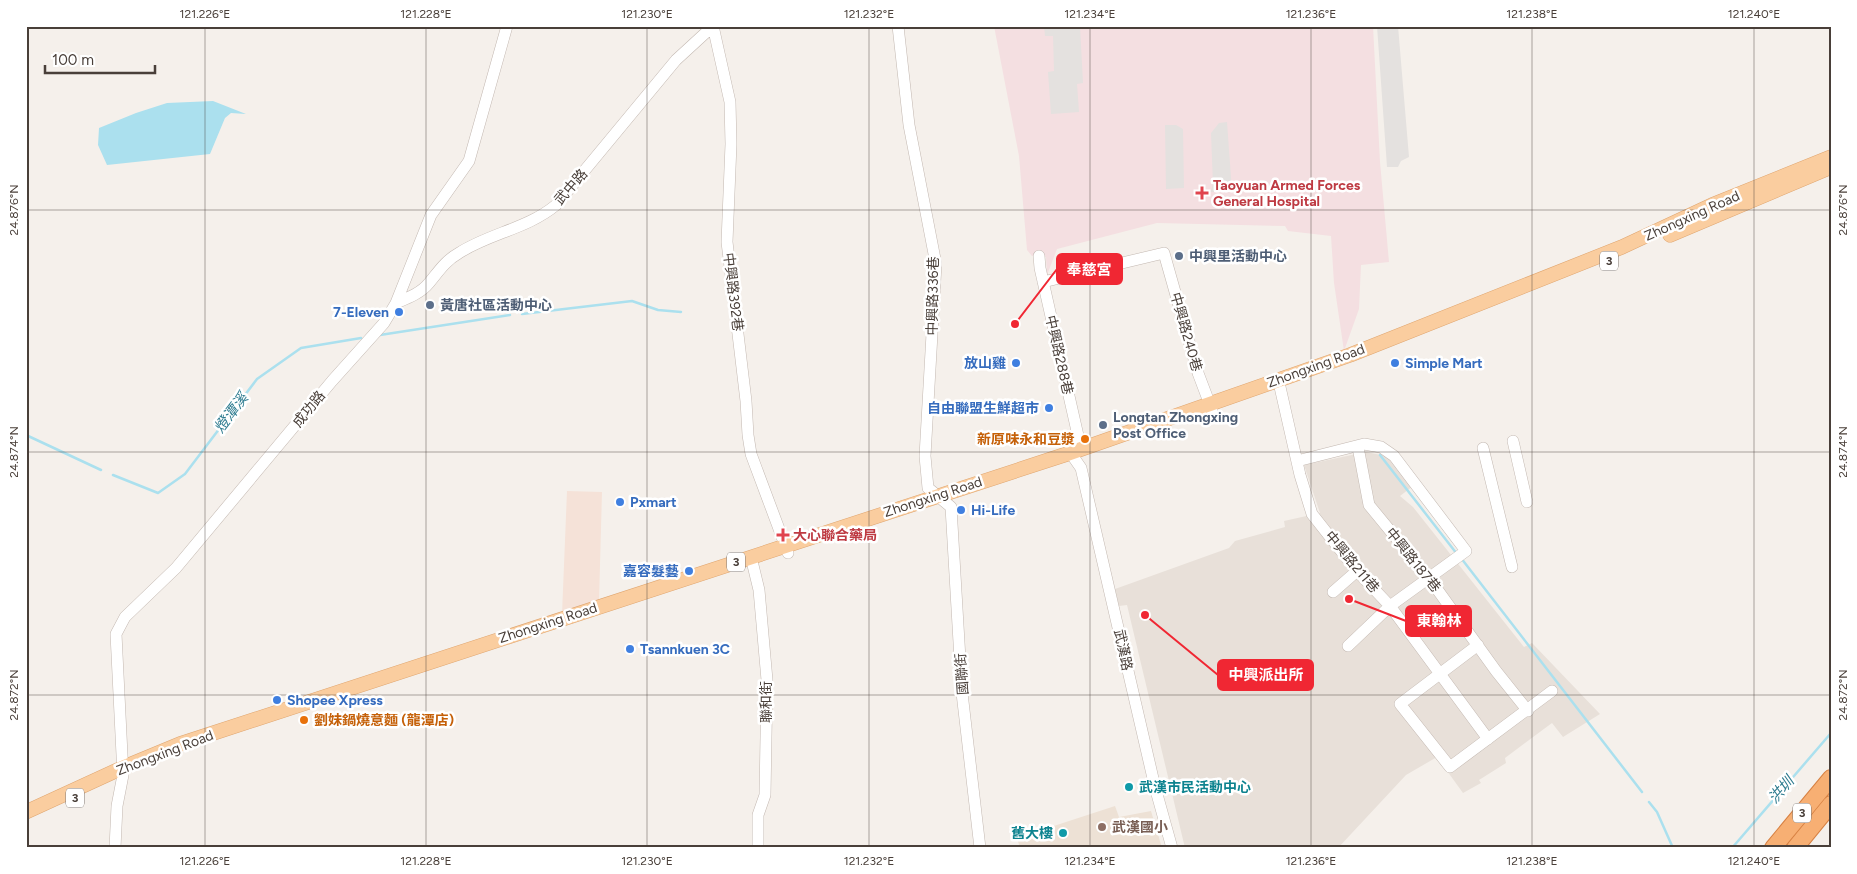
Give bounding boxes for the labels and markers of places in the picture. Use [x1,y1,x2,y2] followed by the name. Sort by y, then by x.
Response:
[1213,177,1361,210] place label: Taoyuan Armed Forces General Hospital
[1195,186,1209,200] marker: Taoyuan Armed Forces General Hospital
[1189,248,1287,265] place label: 中興里活動中心
[1173,250,1185,262] marker: 中興里活動中心
[1057,254,1122,284] callout: 奉慈宮
[440,297,552,314] place label: 黃唐社區活動中心
[424,299,436,311] marker: 黃唐社區活動中心
[333,304,389,321] place label: 7-Eleven
[393,306,405,318] marker: 7-Eleven
[964,355,1006,372] place label: 放山雞
[1405,355,1483,372] place label: Simple Mart
[1010,357,1022,369] marker: 放山雞
[1389,357,1401,369] marker: Simple Mart
[927,400,1039,417] place label: 自由聯盟生鮮超市
[1043,402,1055,414] marker: 自由聯盟生鮮超市
[1113,409,1238,442] place label: Longtan Zhongxing Post Office
[1097,419,1109,431] marker: Longtan Zhongxing Post Office
[977,431,1075,448] place label: 新原味永和豆漿
[1079,433,1091,445] marker: 新原味永和豆漿
[630,494,677,511] place label: Pxmart
[614,496,626,508] marker: Pxmart
[971,502,1015,519] place label: Hi-Life
[955,504,967,516] marker: Hi-Life
[793,527,877,544] place label: 大心聯合藥局
[777,529,789,541] marker: 大心聯合藥局
[623,563,679,580] place label: 嘉容髮藝
[683,565,695,577] marker: 嘉容髮藝
[1406,606,1471,636] callout: 東翰林
[640,641,730,658] place label: Tsannkuen 3C
[624,643,636,655] marker: Tsannkuen 3C
[1218,660,1313,690] callout: 中興派出所
[287,692,383,709] place label: Shopee Xpress
[271,694,283,706] marker: Shopee Xpress
[314,712,454,729] place label: 劉妹鍋燒意麵 (龍潭店)
[298,714,310,726] marker: 劉妹鍋燒意麵 (龍潭店)
[1139,779,1251,796] place label: 武漢市民活動中心
[1123,781,1135,793] marker: 武漢市民活動中心
[1112,819,1168,836] place label: 武漢國小
[1096,821,1108,833] marker: 武漢國小
[1011,825,1053,842] place label: 舊大樓
[1057,827,1069,839] marker: 舊大樓

